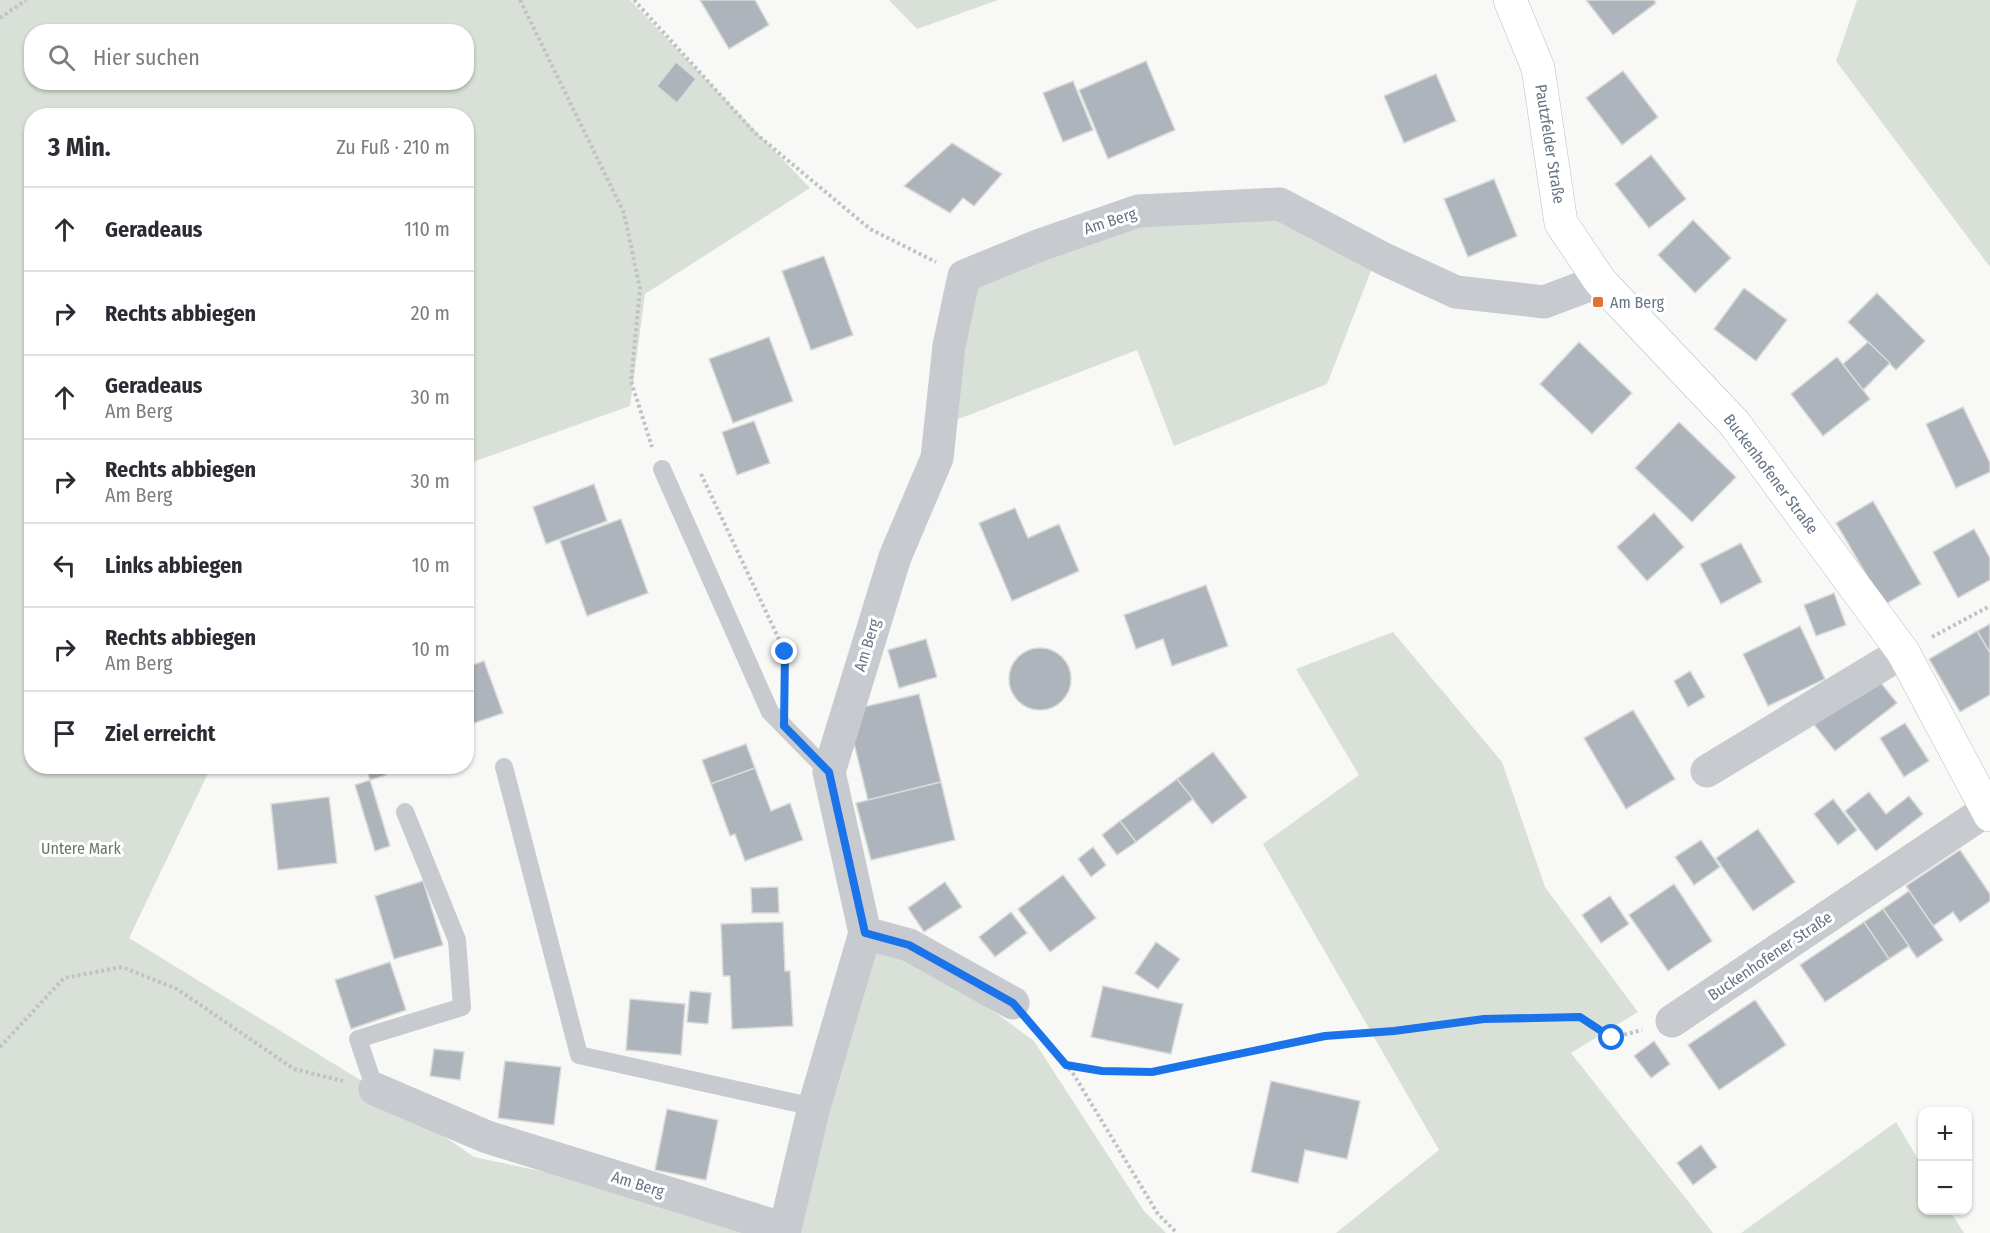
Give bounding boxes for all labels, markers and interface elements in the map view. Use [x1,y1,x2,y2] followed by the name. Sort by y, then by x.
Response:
[24,24,474,90] search box
[45,41,78,74] icon: search
[93,44,200,71] text: Hier suchen
[1531,83,1569,205] street label: Pautzfelder Straße
[48,132,111,163] text: 3 Min.
[336,135,450,159] text: Zu Fuß · 210 m
[1081,203,1139,238] street label: Am Berg
[48,213,81,246] icon: ahead
[105,216,202,243] text: Geradeaus
[404,217,450,241] text: 110 m
[1610,293,1664,312] place label: Am Berg
[1591,295,1605,309] marker: Am Berg
[48,297,81,330] icon: right
[105,300,256,327] text: Rechts abbiegen
[411,301,450,325] text: 20 m
[105,372,202,399] text: Geradeaus
[48,381,81,414] icon: ahead
[410,385,450,409] text: 30 m
[105,399,173,423] text: Am Berg
[1720,410,1822,538] street label: Buckenhofener Straße
[105,456,256,483] text: Rechts abbiegen
[48,465,81,498] icon: right
[410,469,450,493] text: 30 m
[105,483,173,507] text: Am Berg
[48,549,81,582] icon: left
[105,552,243,579] text: Links abbiegen
[412,553,450,577] text: 10 m
[850,616,884,674] street label: Am Berg
[105,624,256,651] text: Rechts abbiegen
[48,633,81,666] icon: right
[412,637,450,661] text: 10 m
[771,638,797,664] route end
[105,651,173,675] text: Am Berg
[48,717,81,750] icon: arrive
[105,720,216,747] text: Ziel erreicht
[41,839,121,858] park label: Untere Mark
[1704,907,1836,1005] street label: Buckenhofener Straße
[1598,1024,1624,1050] route start
[1918,1107,1972,1215] map controls
[1918,1107,1972,1161] button: +
[1918,1161,1972,1215] button: −
[609,1167,667,1201] street label: Am Berg

